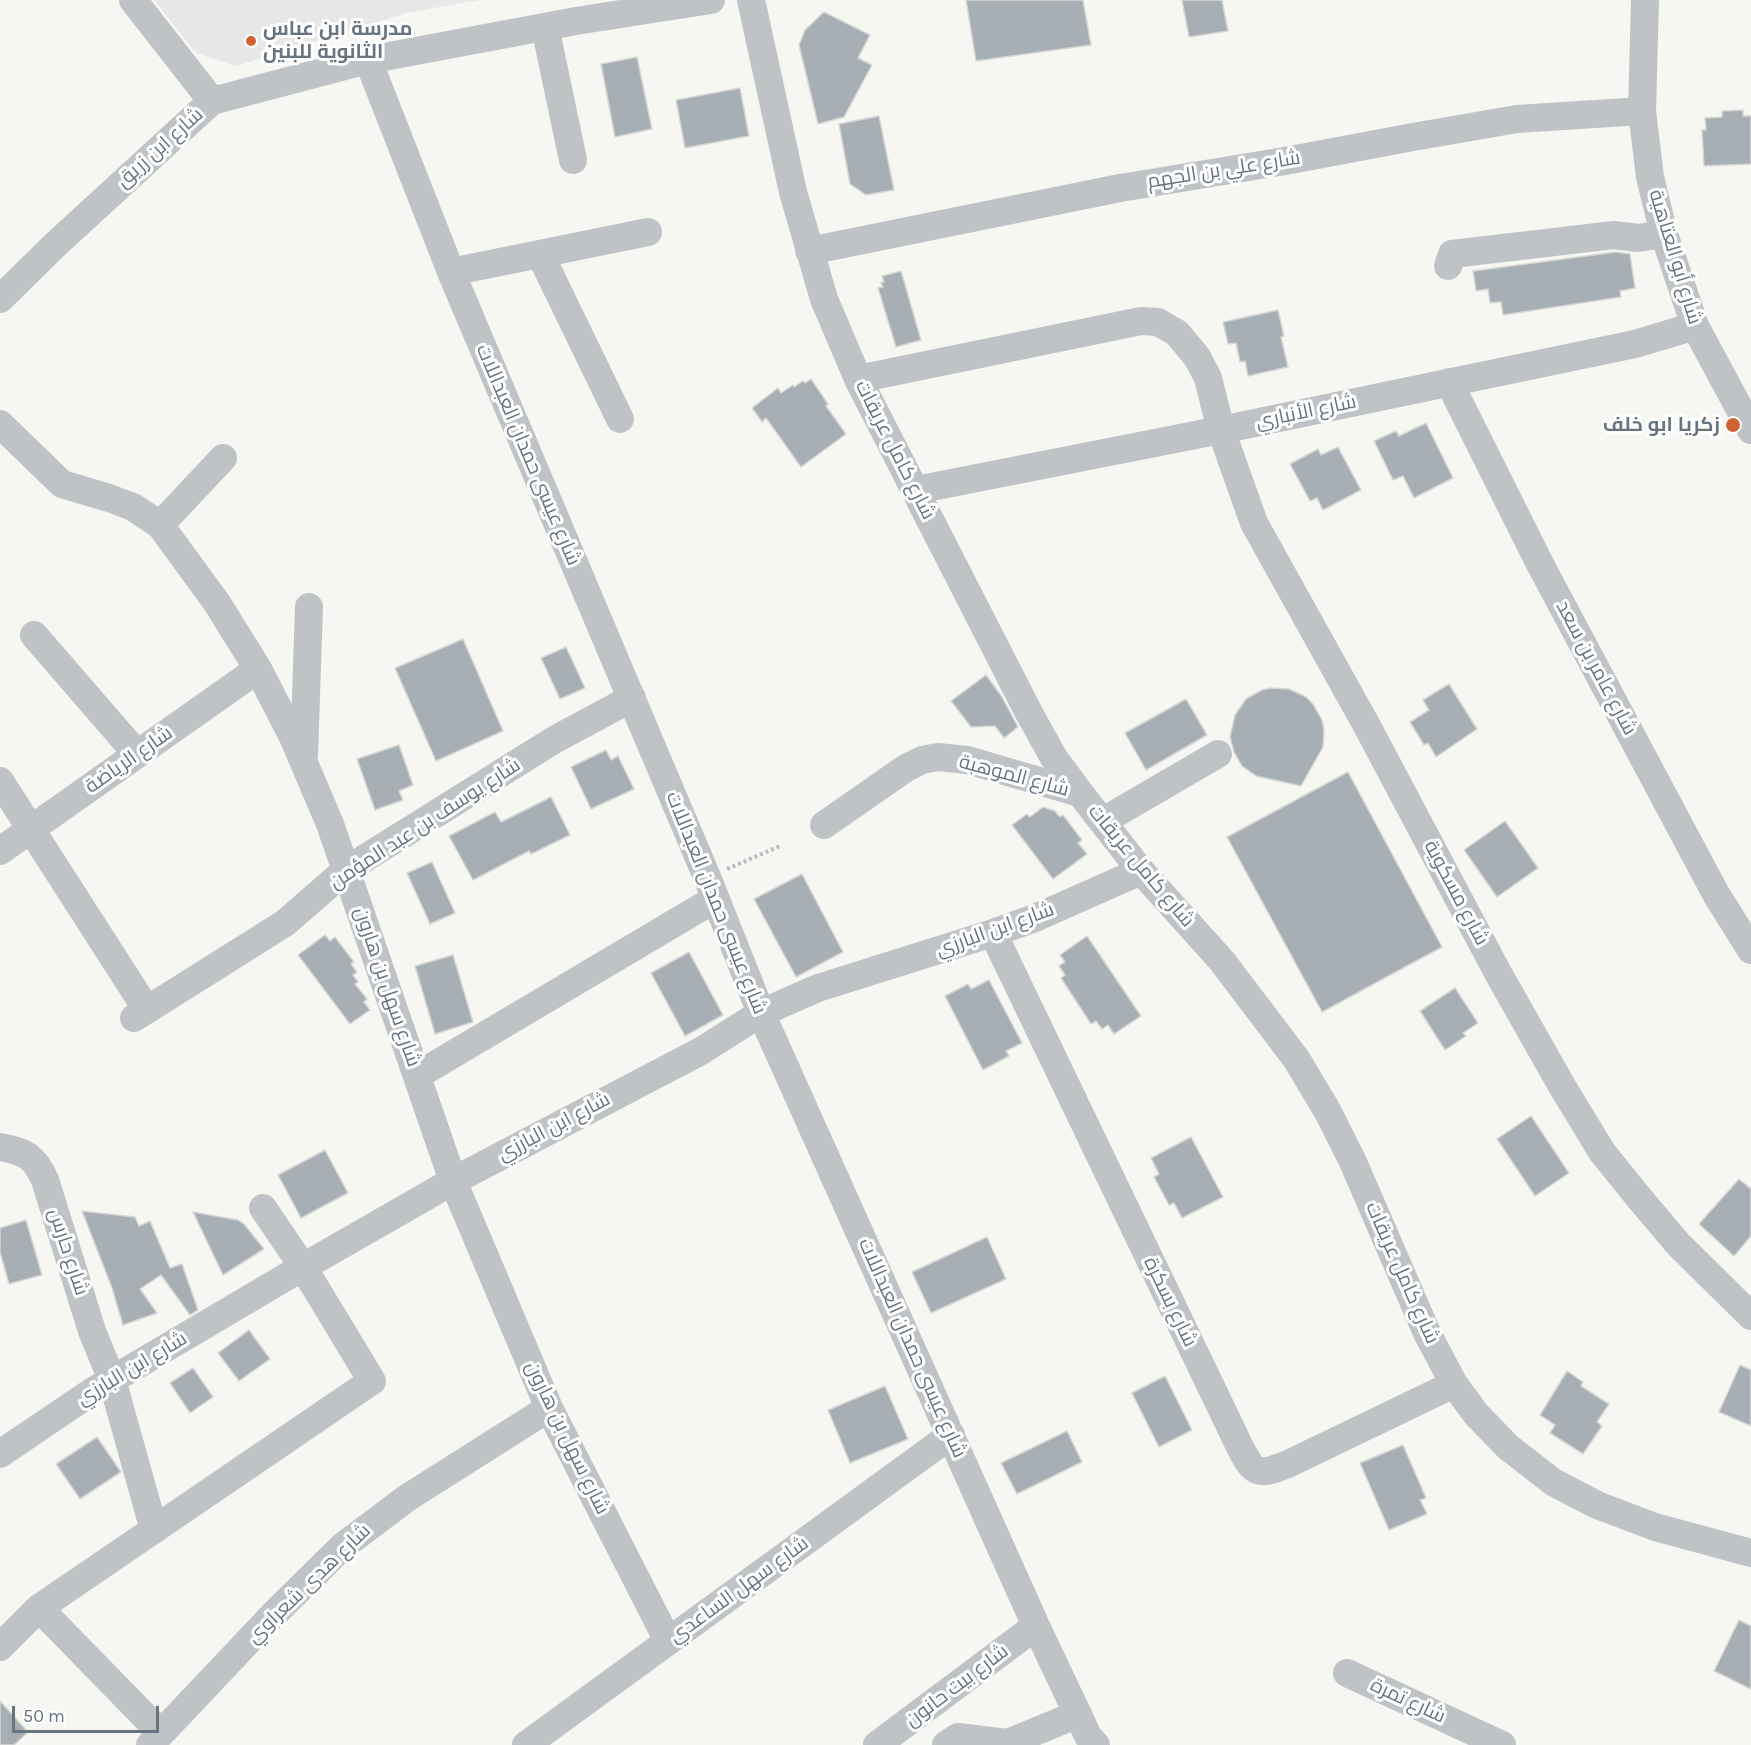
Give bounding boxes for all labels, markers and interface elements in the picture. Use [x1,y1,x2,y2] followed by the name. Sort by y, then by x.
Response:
[263,17,412,64] place label: مدرسة ابن عباس الثانوية للبنين
[244,34,258,48] marker: مدرسة ابن عباس الثانوية للبنين
[112,103,208,193] street label: شارع ابن زريق
[1146,146,1302,194] street label: شارع علي بن الجهم
[1643,187,1707,327] street label: شارع أبو العتاهية
[470,341,586,569] street label: شارع عيسى حمدان العبداللات
[850,377,940,523] street label: شارع كامل عريقات
[1254,390,1358,434] street label: شارع الأنباري
[1603,413,1720,437] place label: زكريا ابو خلف
[1724,416,1742,434] marker: زكريا ابو خلف
[1550,597,1642,739] street label: شارع عامر بن سعد
[81,721,177,799] street label: شارع الرياضة
[956,750,1072,802] street label: شارع الموهبة
[325,753,525,895] street label: شارع يوسف بن عبد المؤمن
[660,788,772,1018] street label: شارع عيسى حمدان العبداللات
[1083,800,1199,932] street label: شارع كامل عريقات
[1418,837,1494,949] street label: شارع مسكوية
[933,898,1057,962] street label: شارع ابن البارزي
[348,904,426,1070] street label: شارع سهل بن هارون
[494,1087,614,1167] street label: شارع ابن البارزي
[1360,1198,1444,1348] street label: شارع كامل عريقات
[43,1206,93,1298] street label: شارع حارس
[853,1234,971,1462] street label: شارع عيسى حمدان العبداللات
[1138,1253,1202,1351] street label: شارع بسكرة
[73,1327,191,1411] street label: شارع ابن البارزي
[520,1358,614,1518] street label: شارع سهل بن هارون
[242,1519,376,1649] street label: شارع هدى شعراوي
[665,1531,813,1649] street label: شارع سهل الساعدي
[901,1639,1013,1733] street label: شارع بيت حانون
[1367,1673,1449,1729] street label: شارع تمرة
[15,1694,162,1732] scale bar
[23,1705,65,1727] text: 50 m

